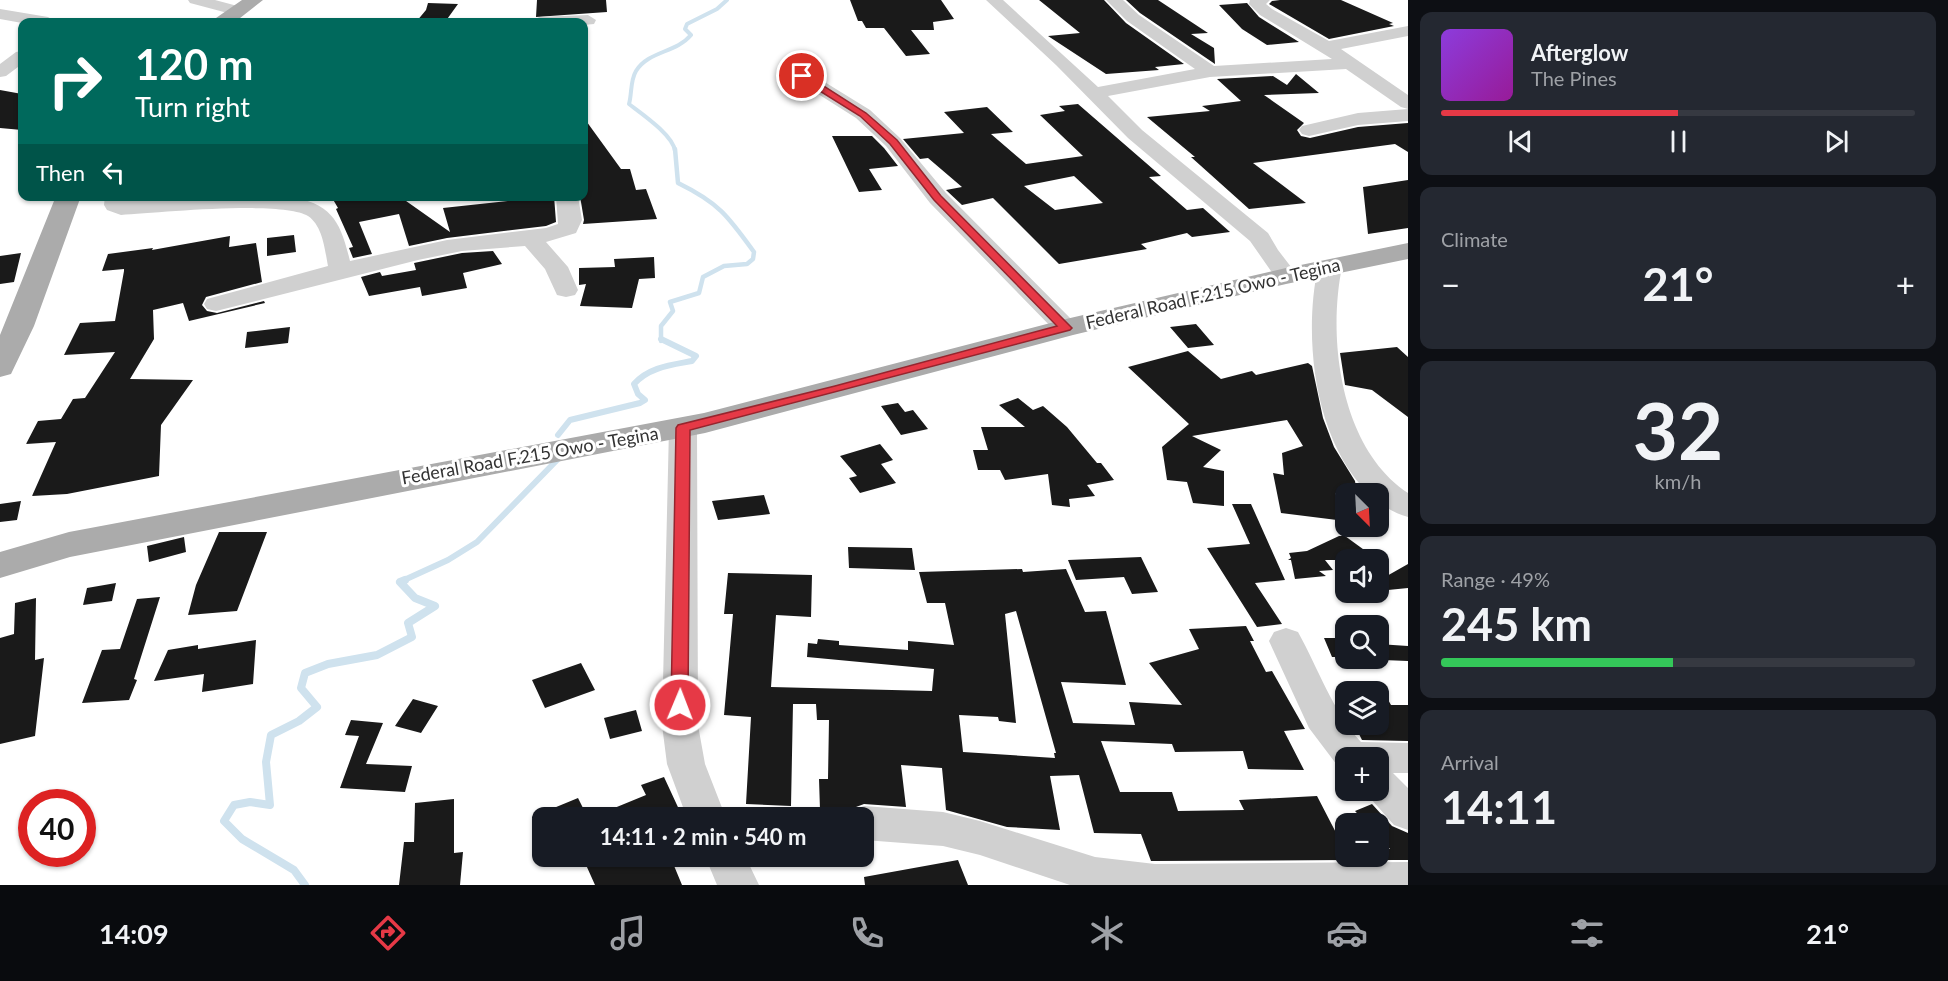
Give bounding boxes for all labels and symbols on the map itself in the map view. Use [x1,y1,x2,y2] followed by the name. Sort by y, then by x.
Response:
[776,50,827,101] pin
[1083,253,1342,333] street label: Federal Road F.215 Owo - Tegina
[400,422,660,488] street label: Federal Road F.215 Owo - Tegina
[1335,483,1389,537] north arrow
[648,673,712,737] position arrow
[18,789,96,867] speed limit sign: 40

